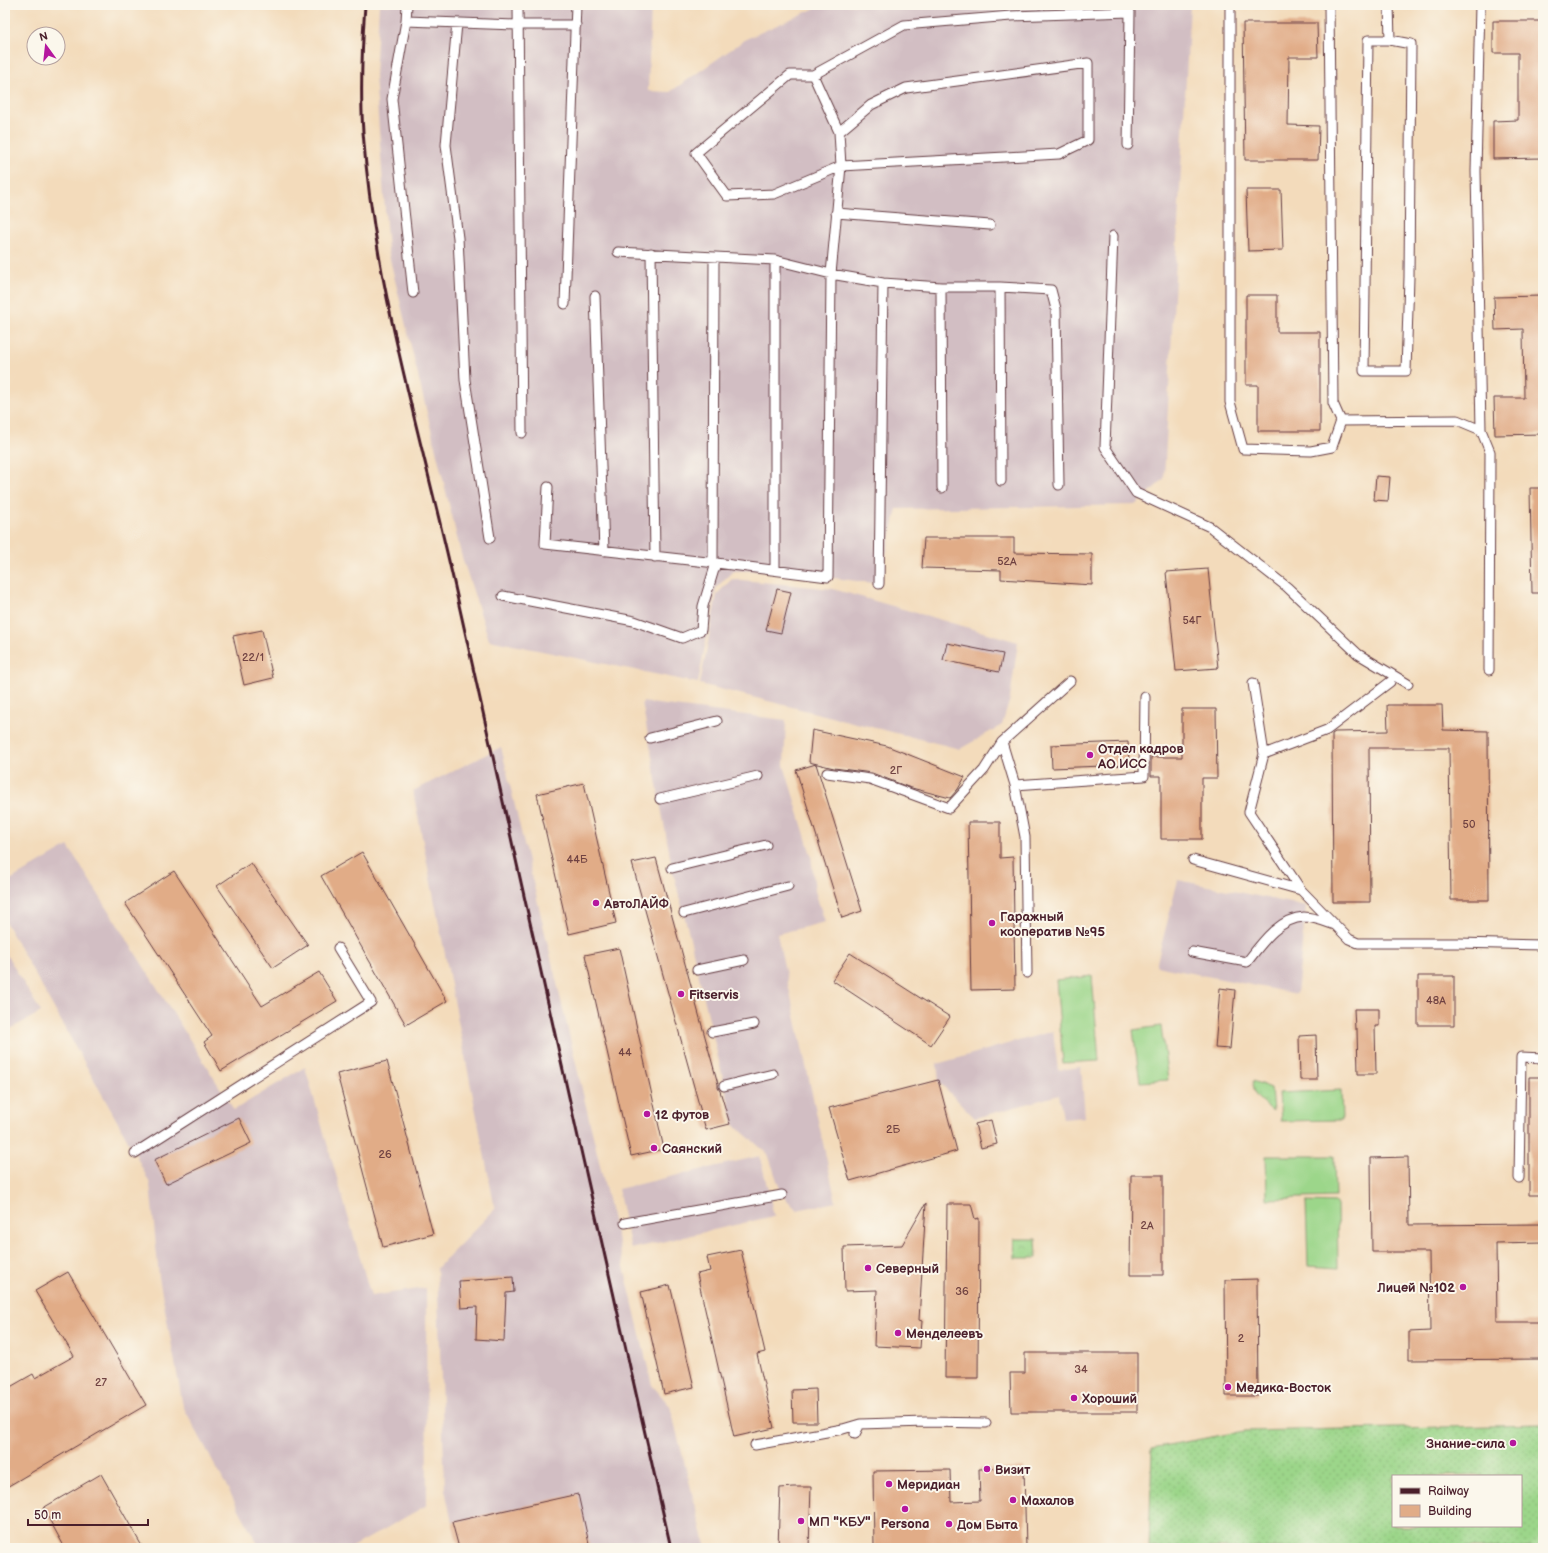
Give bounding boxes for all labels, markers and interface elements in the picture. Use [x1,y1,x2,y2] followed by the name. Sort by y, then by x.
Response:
[26,26,66,66] north arrow
[38,29,49,44] text: N
[997,555,1017,568] house number: 52А
[1182,614,1202,627] house number: 54Г
[242,651,264,664] house number: 22/1
[1097,741,1183,772] place label: Отдел кадров АО ИСС
[1085,750,1095,760] marker: Отдел кадров АО ИСС
[890,764,902,777] house number: 2Г
[1463,818,1476,831] house number: 50
[566,853,588,866] house number: 44Б
[603,895,669,912] place label: АвтоЛАЙФ
[591,898,601,908] marker: АвтоЛАЙФ
[1000,909,1105,940] place label: Гаражный кооператив №95
[987,918,997,928] marker: Гаражный кооператив №95
[689,987,739,1003] place label: Fitservis
[676,989,686,999] marker: Fitservis
[1426,994,1446,1007] house number: 48А
[618,1046,632,1059] house number: 44
[655,1107,709,1123] place label: 12 футов
[642,1109,652,1119] marker: 12 футов
[886,1123,900,1136] house number: 2Б
[662,1141,722,1157] place label: Саянский
[649,1143,659,1153] marker: Саянский
[378,1148,392,1161] house number: 26
[1140,1219,1154,1232] house number: 2А
[876,1261,939,1277] place label: Северный
[863,1263,873,1273] marker: Северный
[1376,1280,1455,1296] place label: Лицей №102
[1458,1282,1468,1292] marker: Лицей №102
[955,1285,969,1298] house number: 36
[906,1326,983,1342] place label: Менделеевъ
[893,1328,903,1338] marker: Менделеевъ
[1238,1332,1245,1345] house number: 2
[1074,1363,1088,1376] house number: 34
[95,1376,108,1389] house number: 27
[1236,1380,1332,1396] place label: Медика-Восток
[1223,1382,1233,1392] marker: Медика-Восток
[1081,1391,1137,1407] place label: Хороший
[1069,1393,1079,1403] marker: Хороший
[1426,1436,1505,1452] place label: Знание-сила
[1508,1438,1518,1448] marker: Знание-сила
[995,1462,1031,1478] place label: Визит
[982,1464,992,1474] marker: Визит
[1392,1475,1522,1527] legend
[897,1477,960,1493] place label: Меридиан
[884,1479,894,1489] marker: Меридиан
[1428,1484,1470,1499] text: Railway
[1021,1493,1074,1509] place label: Махалов
[1008,1495,1018,1505] marker: Махалов
[28,1501,148,1527] scale bar
[900,1504,910,1514] marker: Persona
[1428,1504,1472,1519] text: Building
[34,1508,61,1523] text: 50 m
[809,1514,871,1530] place label: МП "КБУ"
[796,1516,806,1526] marker: МП "КБУ"
[881,1516,929,1532] place label: Persona
[957,1517,1018,1533] place label: Дом Быта
[944,1519,954,1529] marker: Дом Быта

